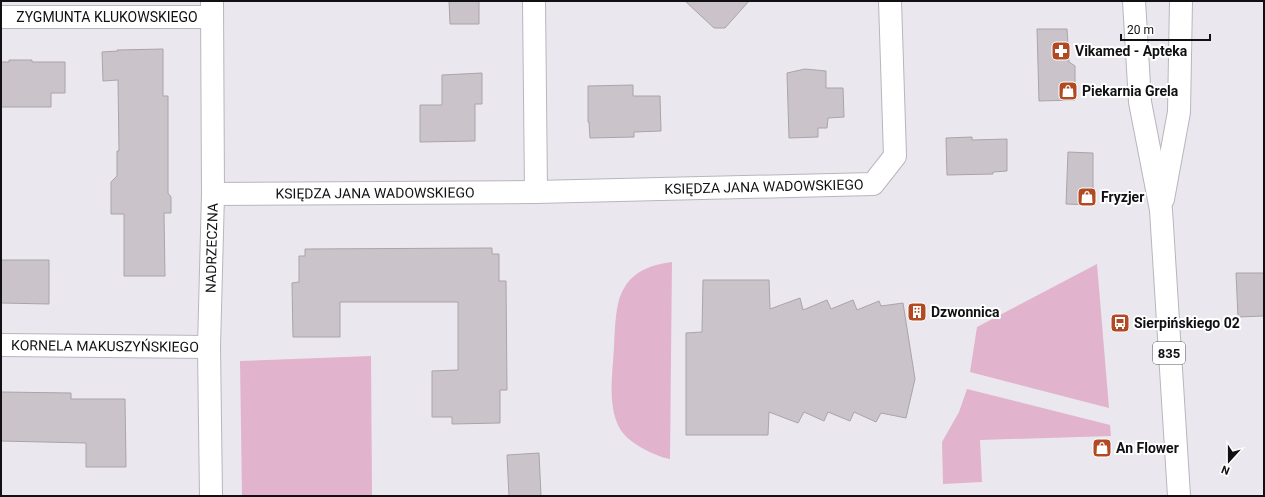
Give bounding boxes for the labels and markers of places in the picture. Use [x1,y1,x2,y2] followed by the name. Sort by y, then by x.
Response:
[1050,40,1072,62] pharmacy icon: Vikamed - Apteka
[1075,43,1188,59] place label: Vikamed - Apteka
[1057,80,1079,102] shop icon: Piekarnia Grela
[1082,83,1179,99] place label: Piekarnia Grela
[1076,186,1098,208] shop icon: Fryzjer
[1101,189,1144,205] place label: Fryzjer
[906,301,928,323] building icon: Dzwonnica
[931,304,1000,320] place label: Dzwonnica
[1109,312,1131,334] bus stop icon: Sierpińskiego 02
[1134,315,1240,331] place label: Sierpińskiego 02
[1091,437,1113,459] shop icon: An Flower
[1116,440,1179,456] place label: An Flower

